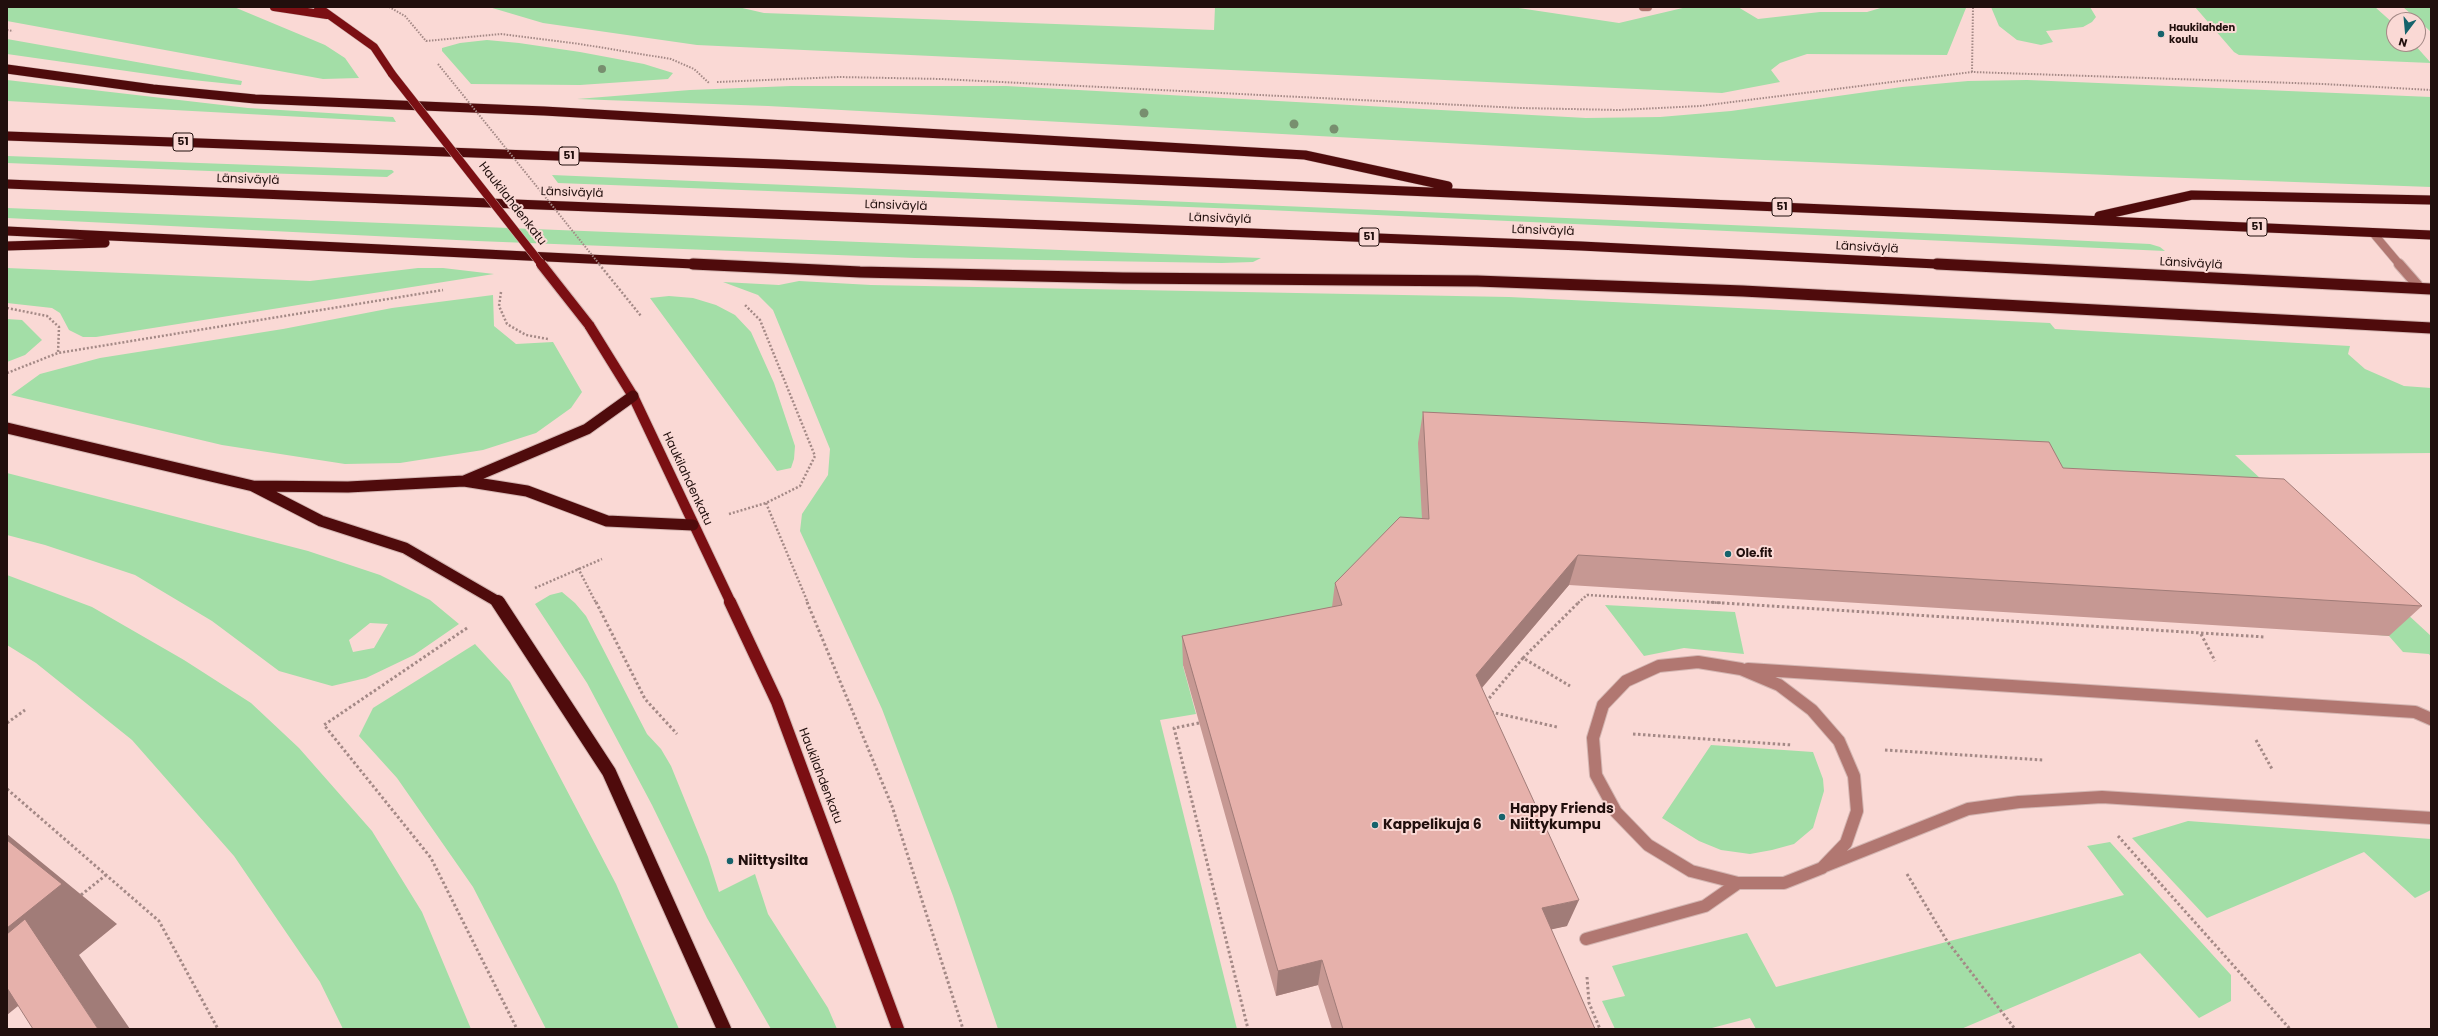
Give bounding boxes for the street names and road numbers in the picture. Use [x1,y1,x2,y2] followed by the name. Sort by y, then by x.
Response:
[173,133,193,151] road number: 51
[559,147,579,165] road number: 51
[475,160,549,248] street label: Haukilahdenkatu
[216,172,280,188] street label: Länsiväylä
[540,185,604,201] street label: Länsiväylä
[864,198,928,214] street label: Länsiväylä
[1772,198,1792,216] road number: 51
[1188,211,1252,227] street label: Länsiväylä
[2247,218,2267,236] road number: 51
[1511,223,1575,239] street label: Länsiväylä
[1359,228,1379,246] road number: 51
[1835,239,1899,257] street label: Länsiväylä
[2159,255,2223,273] street label: Länsiväylä
[659,430,715,528] street label: Haukilahdenkatu
[795,726,845,826] street label: Haukilahdenkatu

